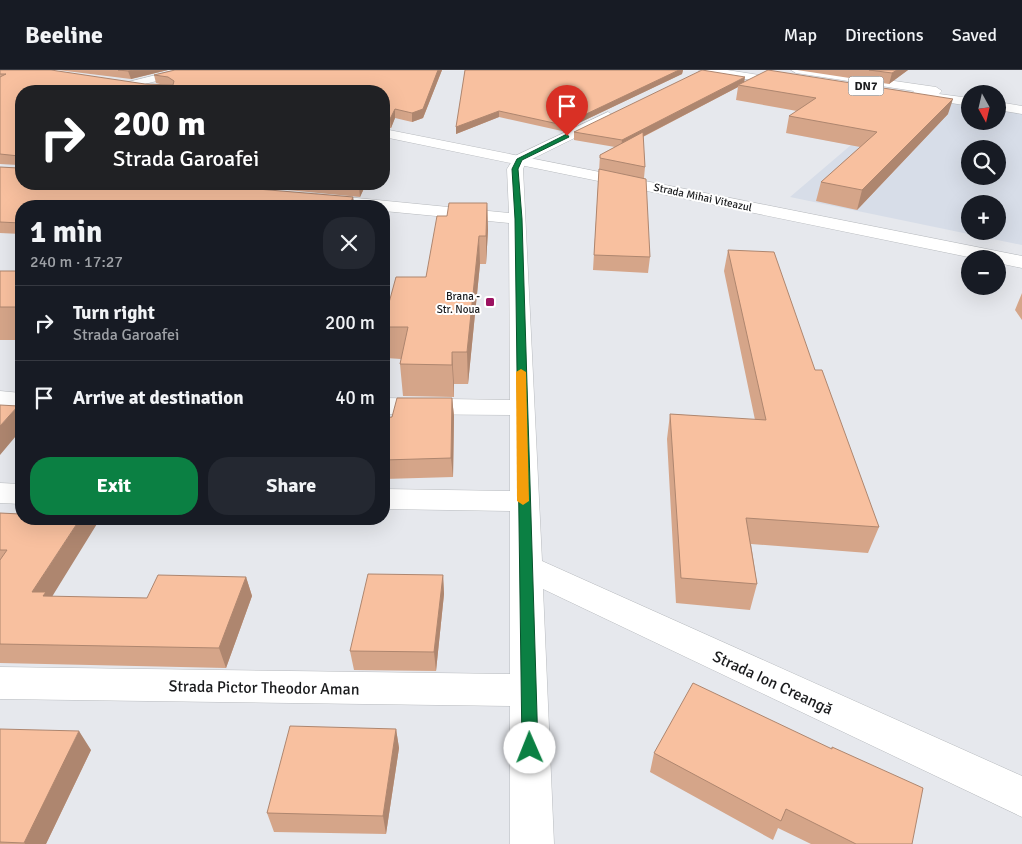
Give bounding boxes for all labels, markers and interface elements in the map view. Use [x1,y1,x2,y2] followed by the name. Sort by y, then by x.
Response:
[25,20,103,50] text: Beeline
[784,24,817,46] text: Map
[845,24,924,46] text: Directions
[952,24,997,46] text: Saved
[848,77,884,96] road number: DN7
[546,85,588,136] pin
[961,85,1006,130] north arrow
[961,85,1006,295] map controls
[553,92,581,120] icon: arrive
[113,102,206,145] text: 200 m
[30,105,95,170] icon: right
[961,140,1006,185] button: search
[113,145,259,172] text: Strada Garoafei
[652,181,753,214] street label: Strada Mihai Viteazul
[961,195,1006,240] button: +
[30,214,102,251] text: 1 min
[323,217,375,269] button: close
[961,250,1006,295] button: −
[30,252,123,272] text: 240 m · 17:27
[437,290,480,316] place label: Brana - Str. Noua
[484,296,496,308] marker: Brana - Str. Noua
[73,301,155,325] text: Turn right
[30,309,58,337] icon: right
[325,311,375,335] text: 200 m
[73,325,179,345] text: Strada Garoafei
[30,384,58,412] icon: arrive
[73,386,244,410] text: Arrive at destination
[335,386,375,410] text: 40 m
[30,457,198,515] button: Exit
[208,457,375,515] button: Share
[709,646,836,720] street label: Strada Ion Creangă
[168,676,360,700] street label: Strada Pictor Theodor Aman
[503,721,555,773] position arrow

